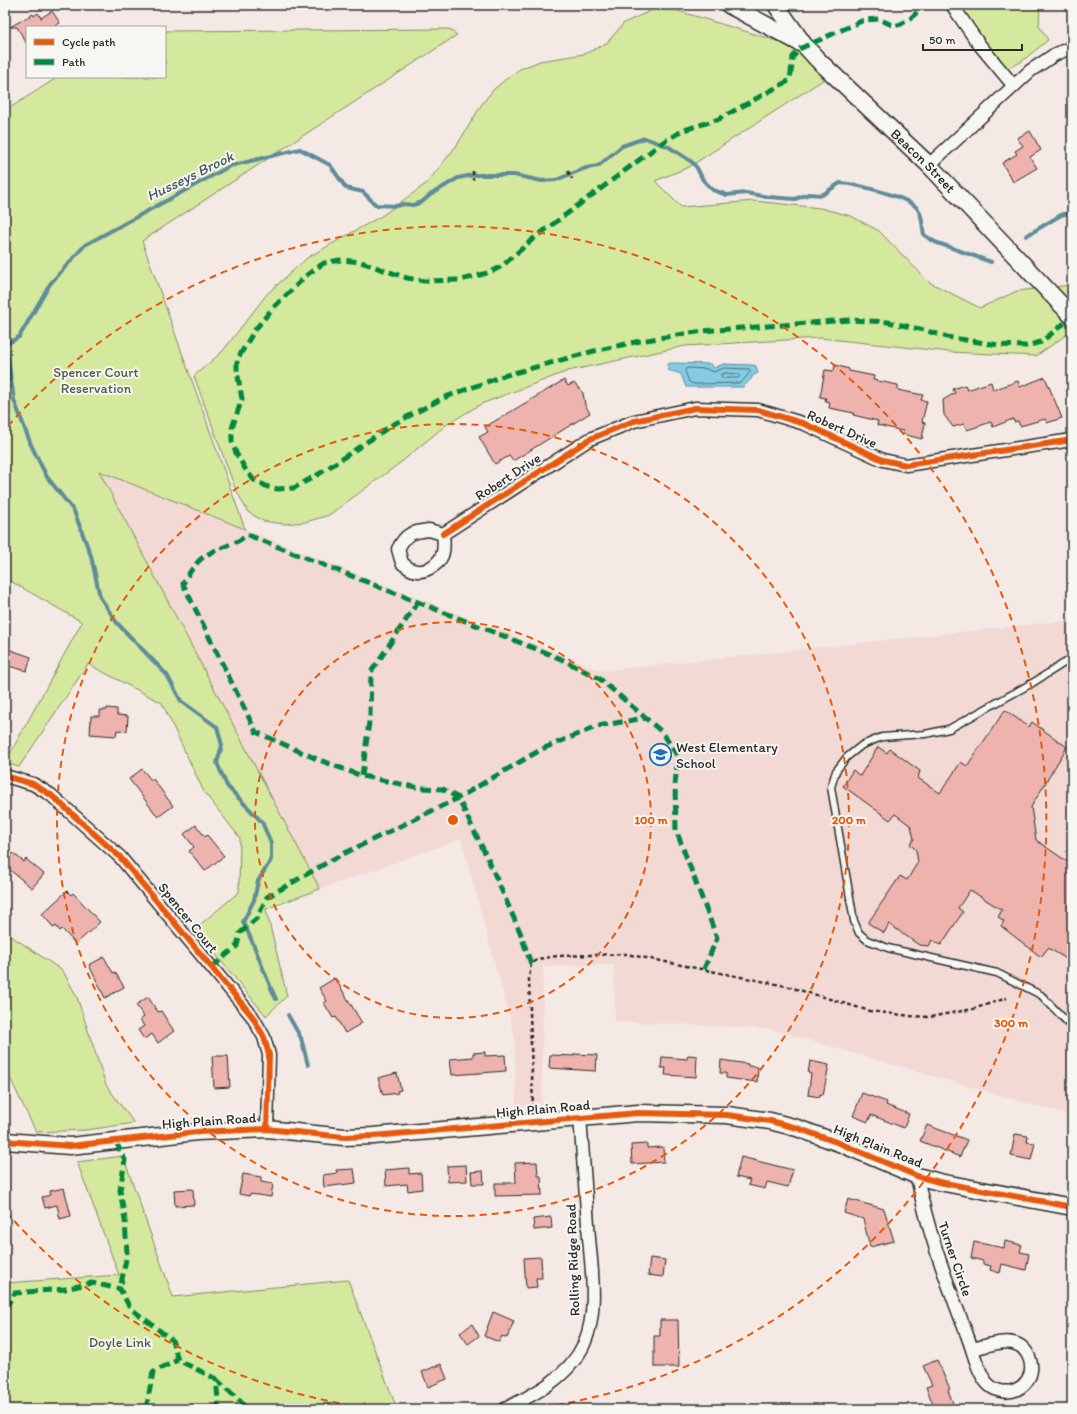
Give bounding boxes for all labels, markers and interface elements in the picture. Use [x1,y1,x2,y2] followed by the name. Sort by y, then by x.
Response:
[26,26,166,78] legend
[923,26,1022,52] scale bar
[929,33,955,47] text: 50 m
[62,35,116,49] text: Cycle path
[62,55,85,69] text: Path
[887,125,959,196] street label: Beacon Street
[143,147,238,205] water label: Husseys Brook
[53,364,139,397] park label: Spencer Court Reservation
[804,406,880,452] street label: Robert Drive
[472,449,544,504] street label: Robert Drive
[676,739,778,772] place label: West Elementary School
[647,742,673,768] school or university icon: West Elementary School
[446,813,460,827] centre of rings
[634,813,668,827] text: 100 m
[832,813,867,827] text: 200 m
[154,879,222,957] street label: Spencer Court
[994,1016,1029,1030] text: 300 m
[495,1096,591,1122] street label: High Plain Road
[161,1109,257,1133] street label: High Plain Road
[831,1120,925,1172] street label: High Plain Road
[563,1203,583,1317] street label: Rolling Ridge Road
[934,1219,976,1299] street label: Turner Circle
[89,1334,152,1351] park label: Doyle Link

